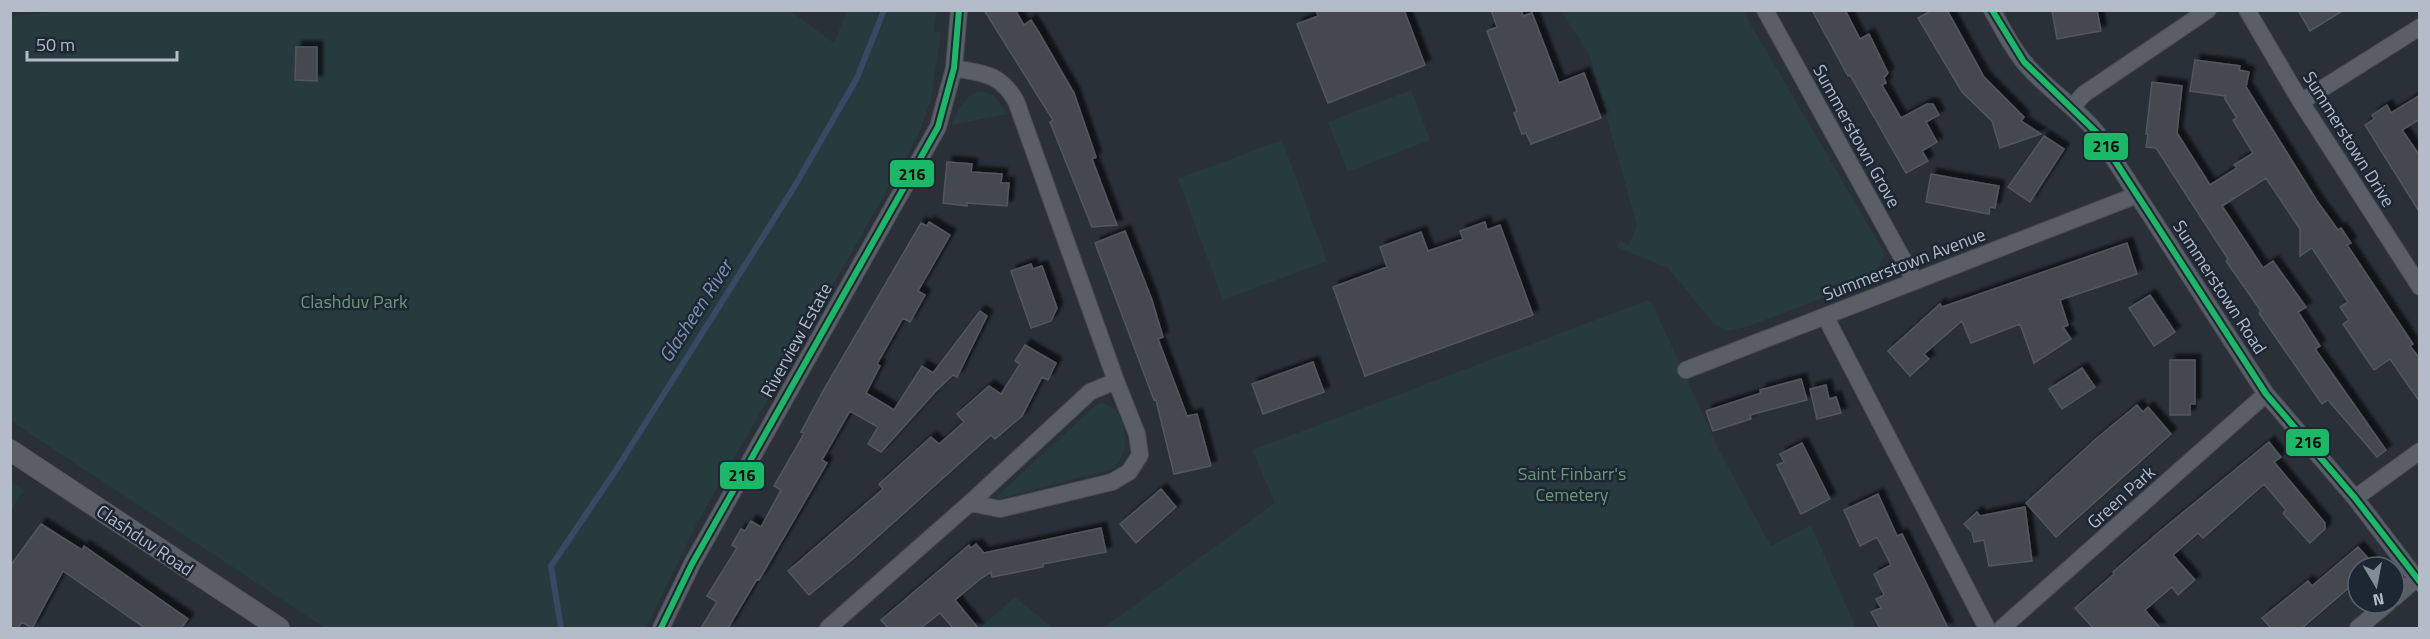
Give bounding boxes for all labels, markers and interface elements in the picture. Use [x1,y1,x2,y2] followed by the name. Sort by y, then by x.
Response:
[27,24,177,62] scale bar
[36,31,75,58] text: 50 m
[1806,59,1908,213] street label: Summerstown Grove
[2296,66,2402,212] street label: Summerstown Drive
[2083,132,2129,161] line badge: 216
[2093,134,2119,158] text: 216
[889,159,935,188] line badge: 216
[899,162,925,186] text: 216
[2166,215,2274,359] street label: Summerstown Road
[1819,220,1989,308] street label: Summerstown Avenue
[650,251,741,368] water label: Glasheen River
[753,278,839,402] street label: Riverview Estate
[300,288,408,315] park label: Clashduv Park
[2285,428,2330,457] line badge: 216
[2295,430,2321,454] text: 216
[2081,459,2161,535] street label: Green Park
[1518,460,1626,508] park label: Saint Finbarr's Cemetery
[719,461,765,490] line badge: 216
[729,463,755,487] text: 216
[91,498,199,582] street label: Clashduv Road
[2346,555,2406,615] north arrow
[2371,587,2386,613] text: N

